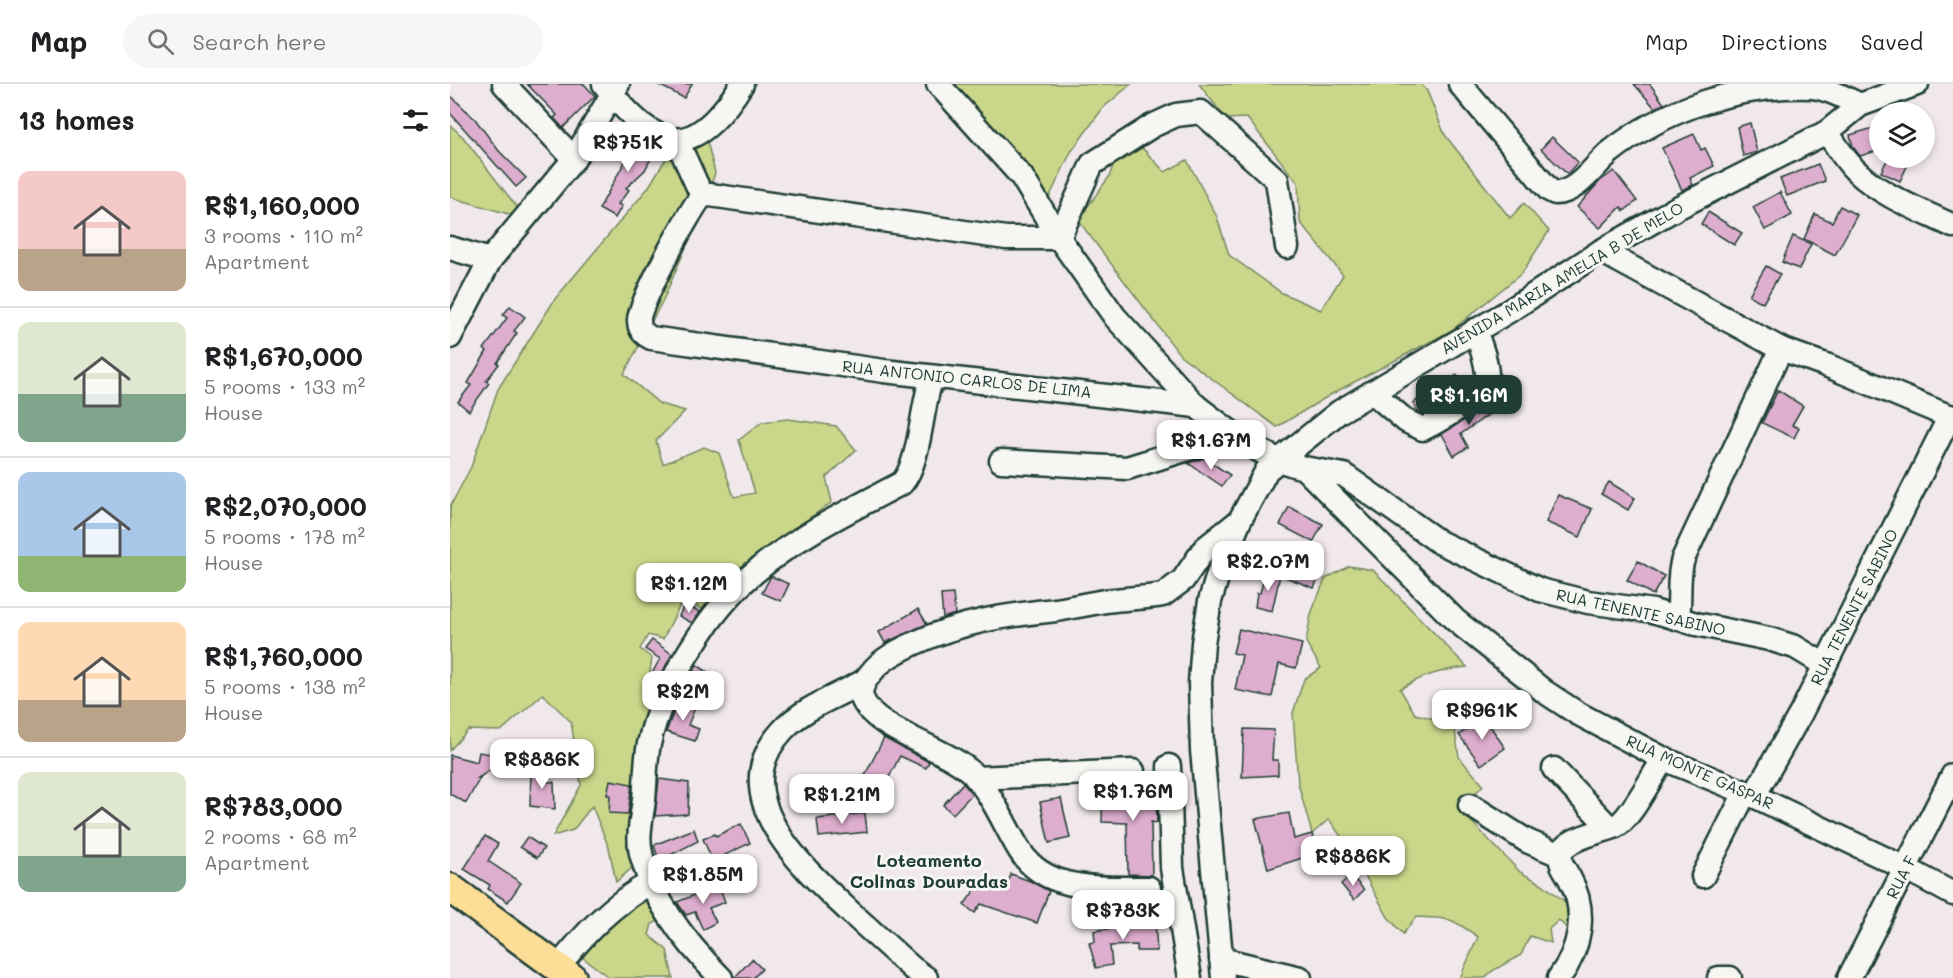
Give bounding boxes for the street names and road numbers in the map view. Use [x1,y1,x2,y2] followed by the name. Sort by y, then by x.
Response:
[1437,197,1687,359] street label: AVENIDA MARIA AMELIA B DE MELO
[841,355,1093,402] street label: RUA ANTONIO CARLOS DE LIMA
[1805,525,1902,688] street label: RUA TENENTE SABINO
[1554,583,1728,640] street label: RUA TENENTE SABINO
[1623,730,1777,814] street label: RUA MONTE GASPAR
[1881,851,1920,902] street label: RUA F

